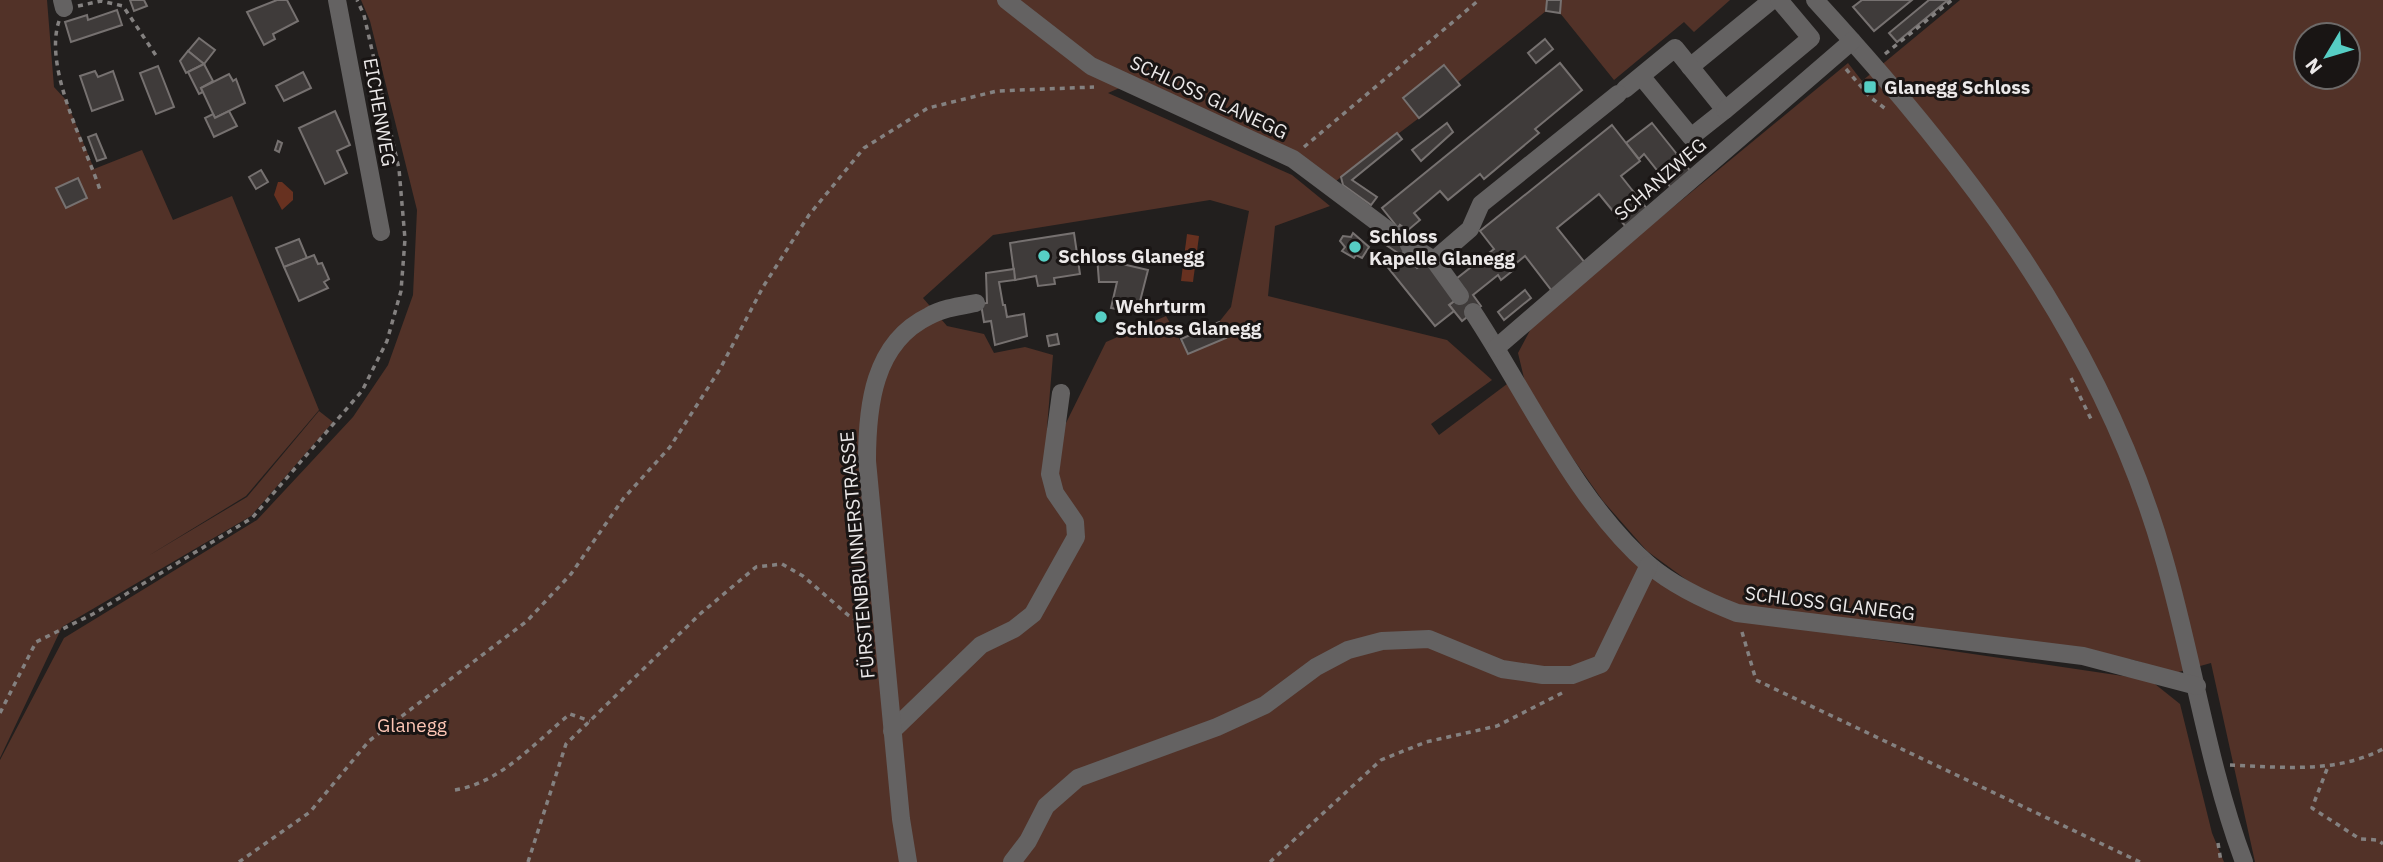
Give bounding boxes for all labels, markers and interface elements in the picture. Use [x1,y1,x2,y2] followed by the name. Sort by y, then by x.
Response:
[2292,21,2362,91] north arrow
[1126,50,1292,144] street label: SCHLOSS GLANEGG
[2300,54,2327,79] text: N
[359,56,401,168] street label: EICHENWEG
[1884,75,2030,99] place label: Glanegg Schloss
[1862,79,1878,95] marker: Glanegg Schloss
[1609,133,1711,225] street label: SCHANZWEG
[1369,224,1515,270] place label: Schloss Kapelle Glanegg
[1347,239,1363,255] marker: Schloss Kapelle Glanegg
[1058,244,1205,268] place label: Schloss Glanegg
[1036,248,1052,264] marker: Schloss Glanegg
[1115,294,1262,340] place label: Wehrturm Schloss Glanegg
[1093,309,1109,325] marker: Wehrturm Schloss Glanegg
[834,430,880,680] street label: FÜRSTENBRUNNERSTRASSE
[1744,581,1916,625] street label: SCHLOSS GLANEGG
[377,713,447,737] park label: Glanegg

